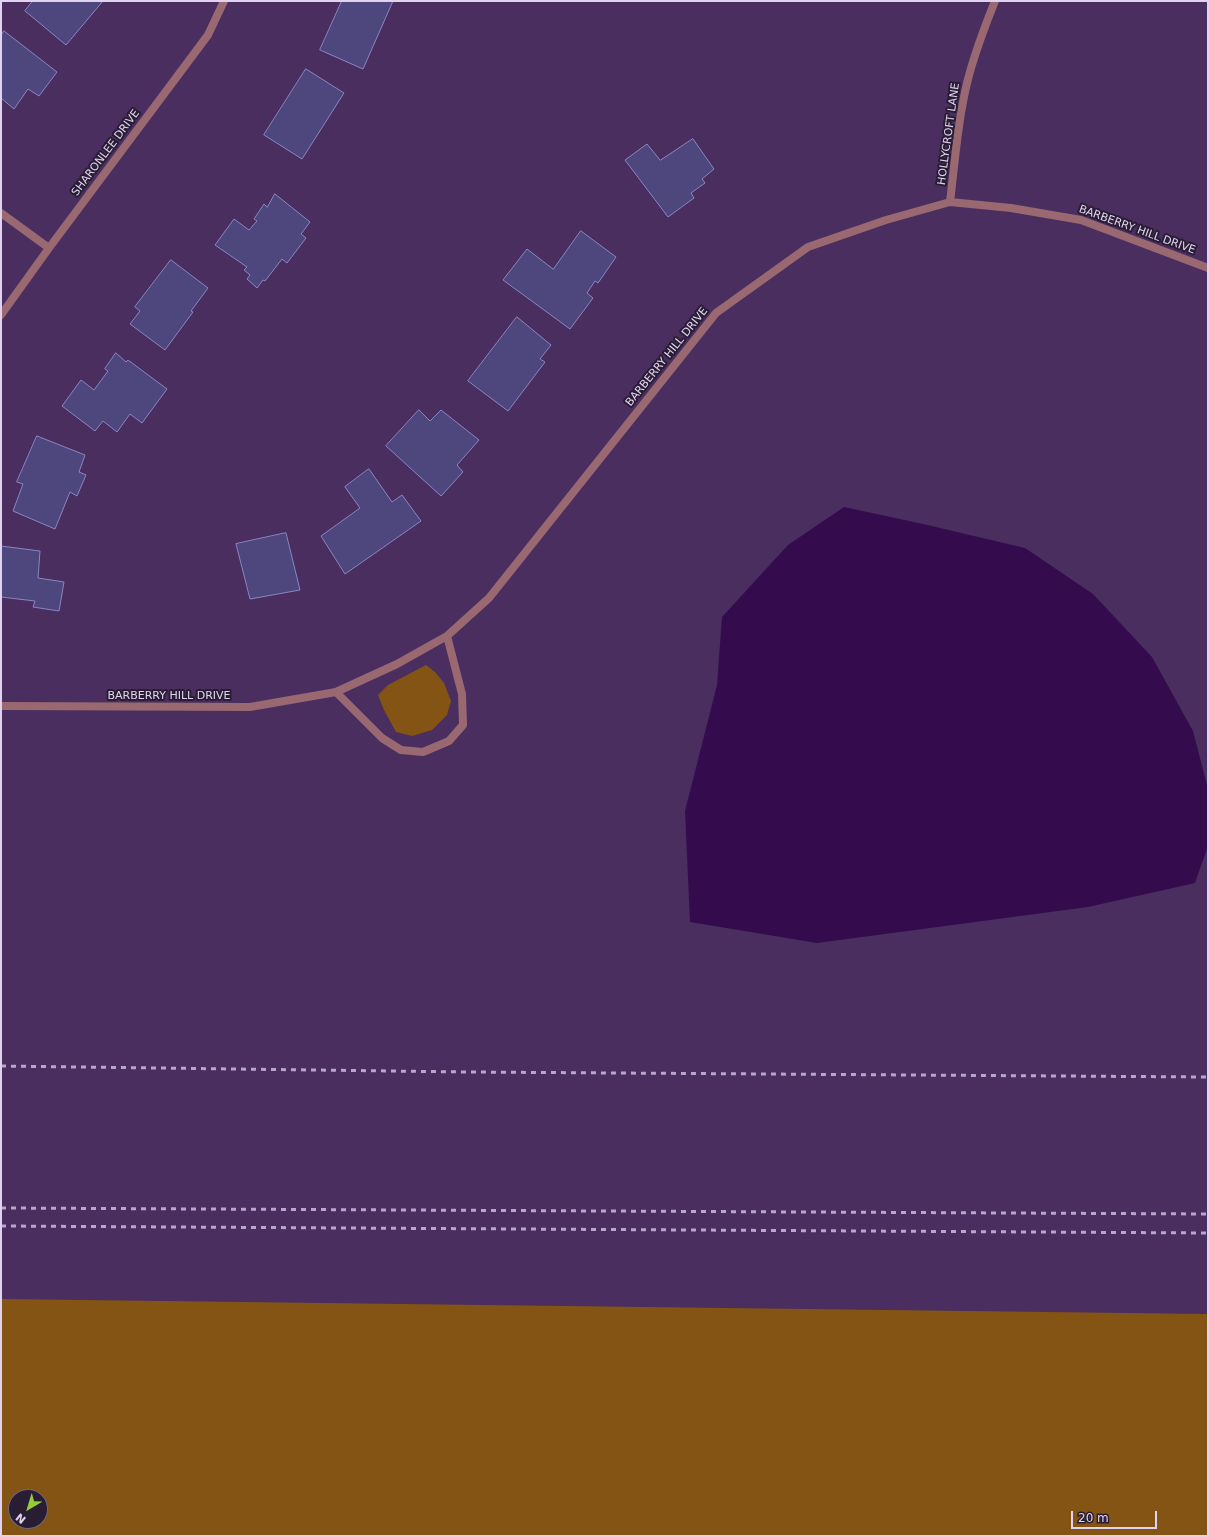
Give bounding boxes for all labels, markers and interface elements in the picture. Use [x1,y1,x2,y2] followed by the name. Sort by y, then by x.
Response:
[935,82,963,186] street label: HOLLYCROFT LANE
[69,107,143,199] street label: SHARONLEE DRIVE
[1077,203,1197,257] street label: BARBERRY HILL DRIVE
[623,305,711,409] street label: BARBERRY HILL DRIVE
[107,689,231,703] street label: BARBERRY HILL DRIVE
[8,1489,48,1529] north arrow
[1073,1503,1159,1529] scale bar
[13,1510,29,1526] text: N
[1078,1511,1109,1525] text: 20 m

